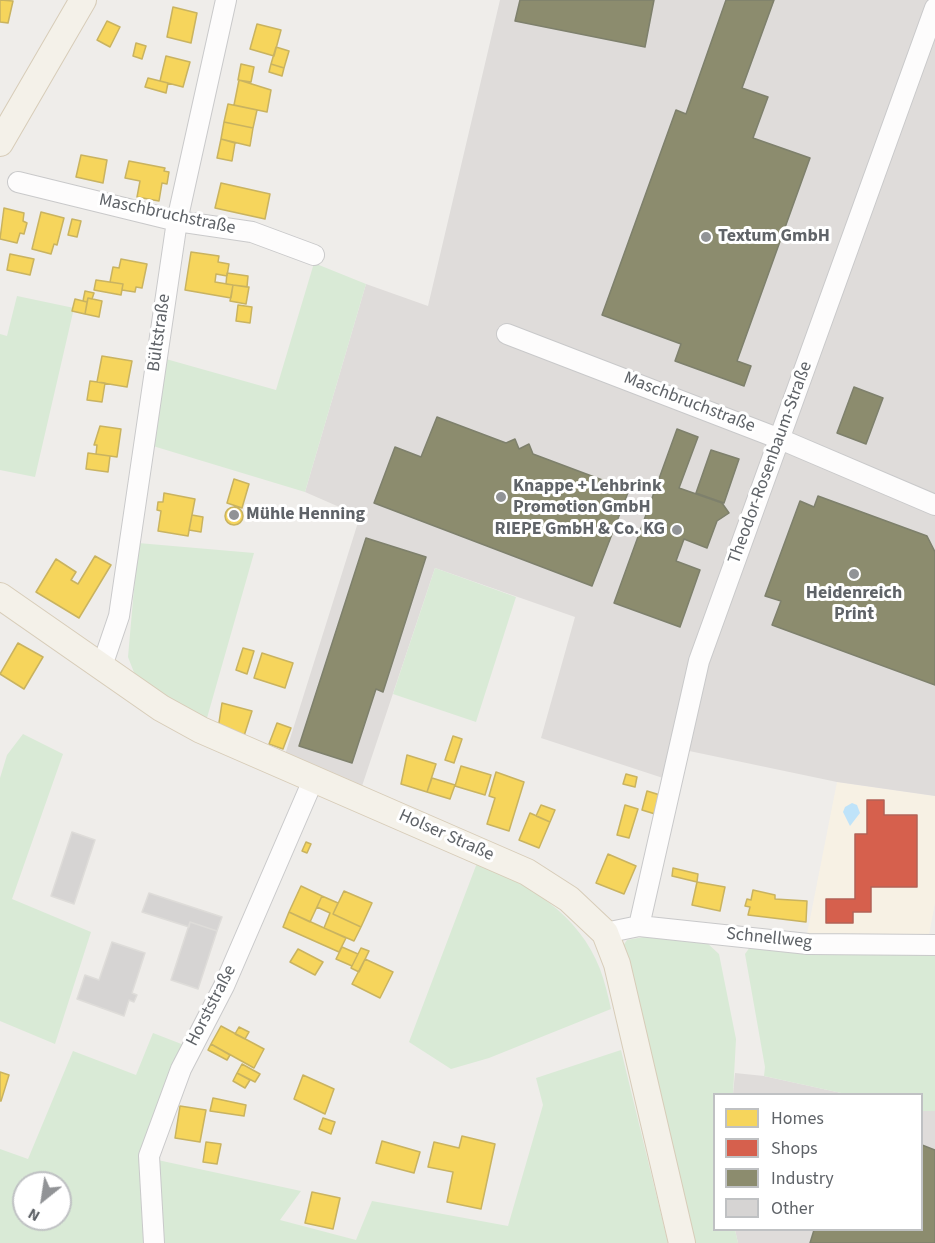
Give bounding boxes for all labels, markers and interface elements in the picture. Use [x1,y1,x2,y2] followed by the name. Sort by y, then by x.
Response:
[97,190,237,240] street label: Maschbruchstraße
[718,226,830,248] place label: Textum GmbH
[699,230,713,244] marker: Textum GmbH
[144,293,176,373] street label: Bültstraße
[724,359,818,567] street label: Theodor-Rosenbaum-Straße
[620,368,758,438] street label: Maschbruchstraße
[513,476,662,518] place label: Knappe + Lehbrink Promotion GmbH
[494,490,508,504] marker: Knappe + Lehbrink Promotion GmbH
[246,504,365,526] place label: Mühle Henning
[227,508,241,522] marker: Mühle Henning
[495,519,665,541] place label: RIEPE GmbH & Co. KG
[670,523,684,537] marker: RIEPE GmbH & Co. KG
[847,567,861,581] marker: Heidenreich Print
[806,583,902,626] place label: Heidenreich Print
[395,805,497,867] street label: Holser Straße
[725,924,813,954] street label: Schnellweg
[182,962,242,1050] street label: Horststraße
[713,1093,923,1231] legend
[771,1106,824,1131] text: Homes
[771,1136,818,1161] text: Shops
[771,1166,834,1191] text: Industry
[12,1171,72,1231] north arrow
[771,1196,814,1221] text: Other
[24,1203,44,1227] text: N

